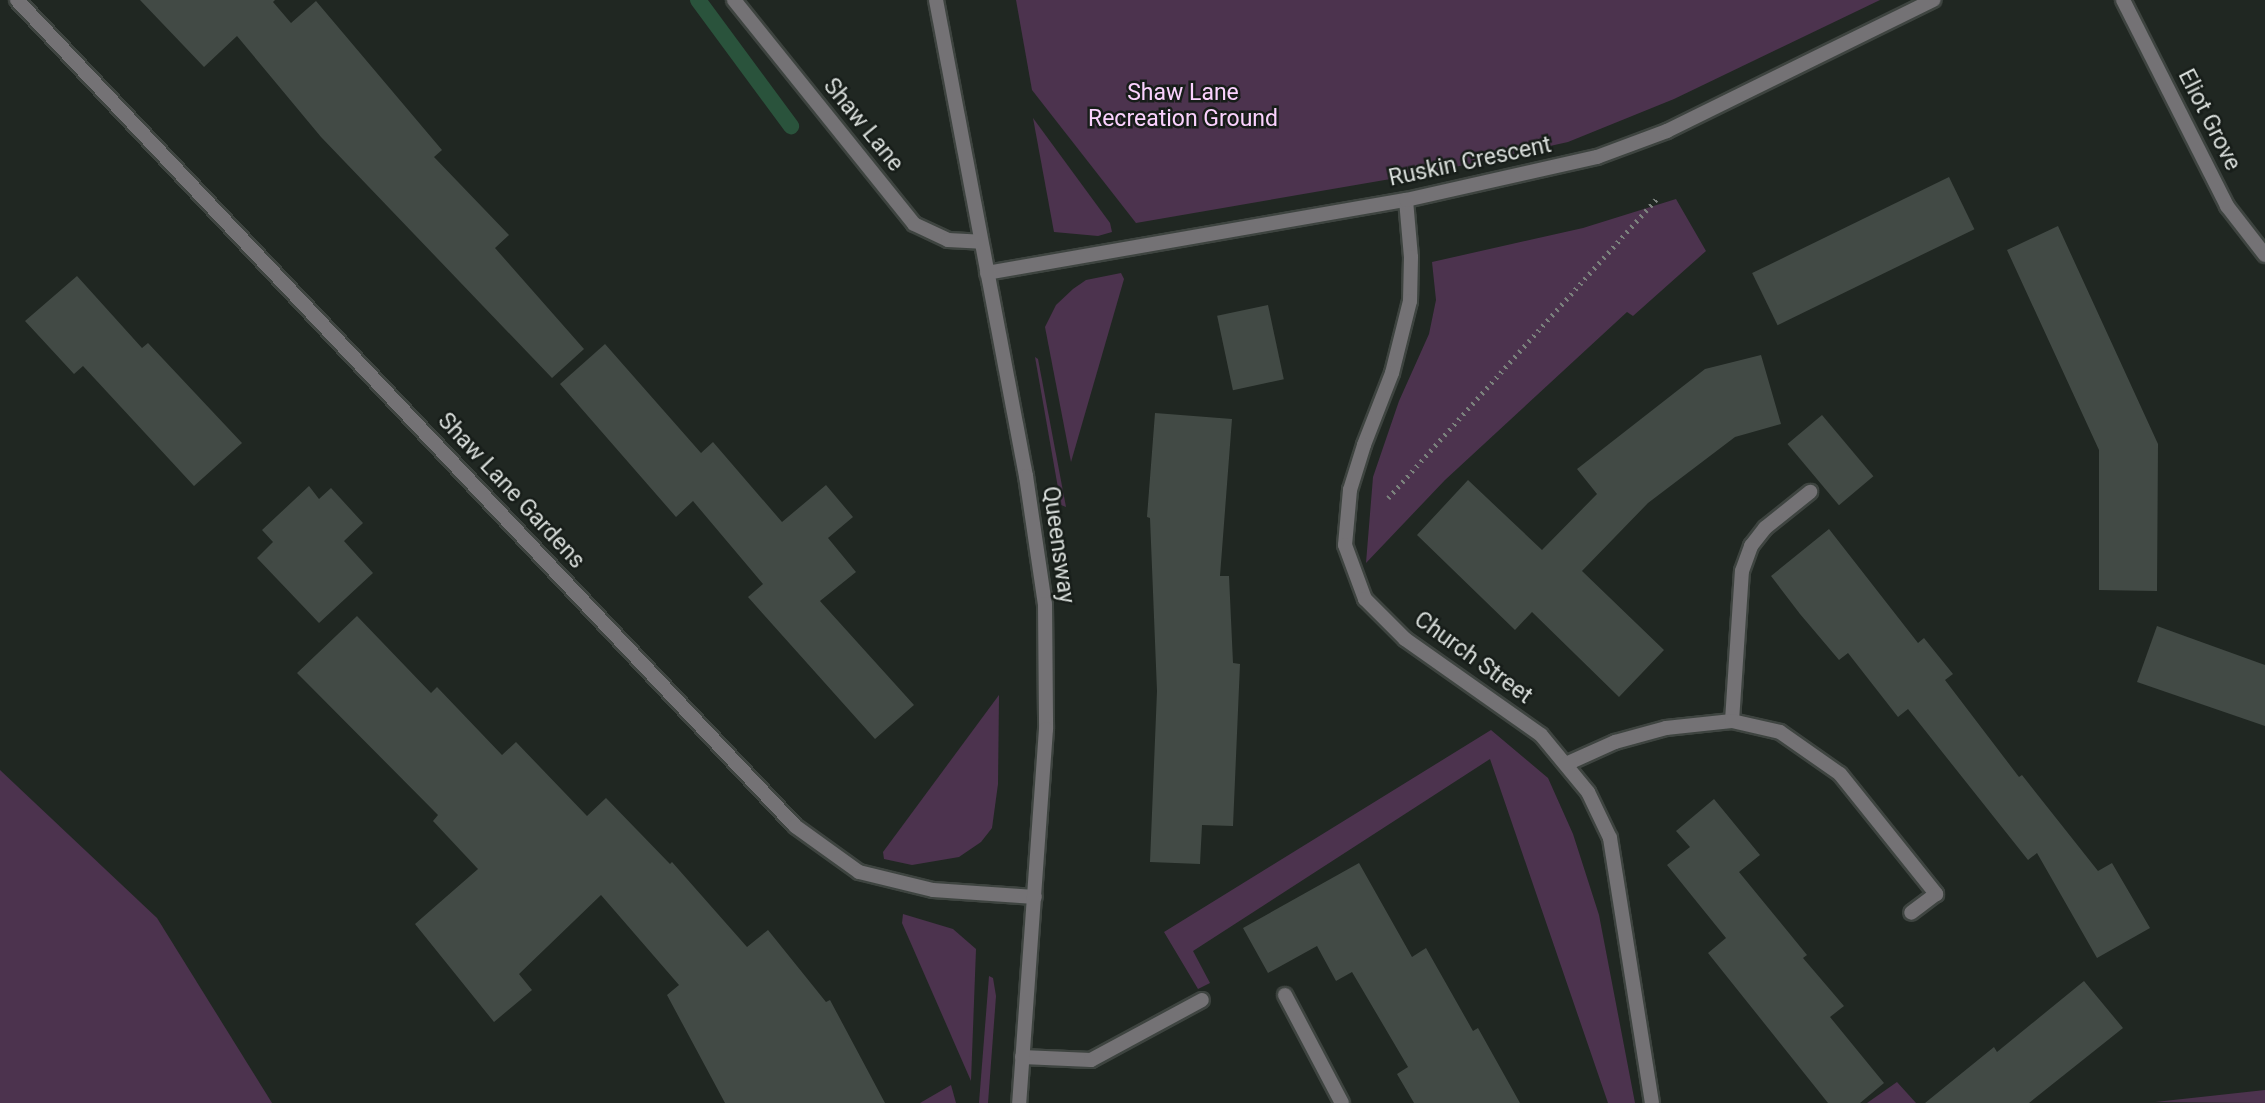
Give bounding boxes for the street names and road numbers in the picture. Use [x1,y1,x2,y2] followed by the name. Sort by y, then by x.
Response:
[2172,65,2246,175] street label: Eliot Grove
[817,73,909,177] street label: Shaw Lane
[1386,131,1554,193] street label: Ruskin Crescent
[432,407,590,575] street label: Shaw Lane Gardens
[1036,485,1080,605] street label: Queensway
[1409,606,1537,710] street label: Church Street

